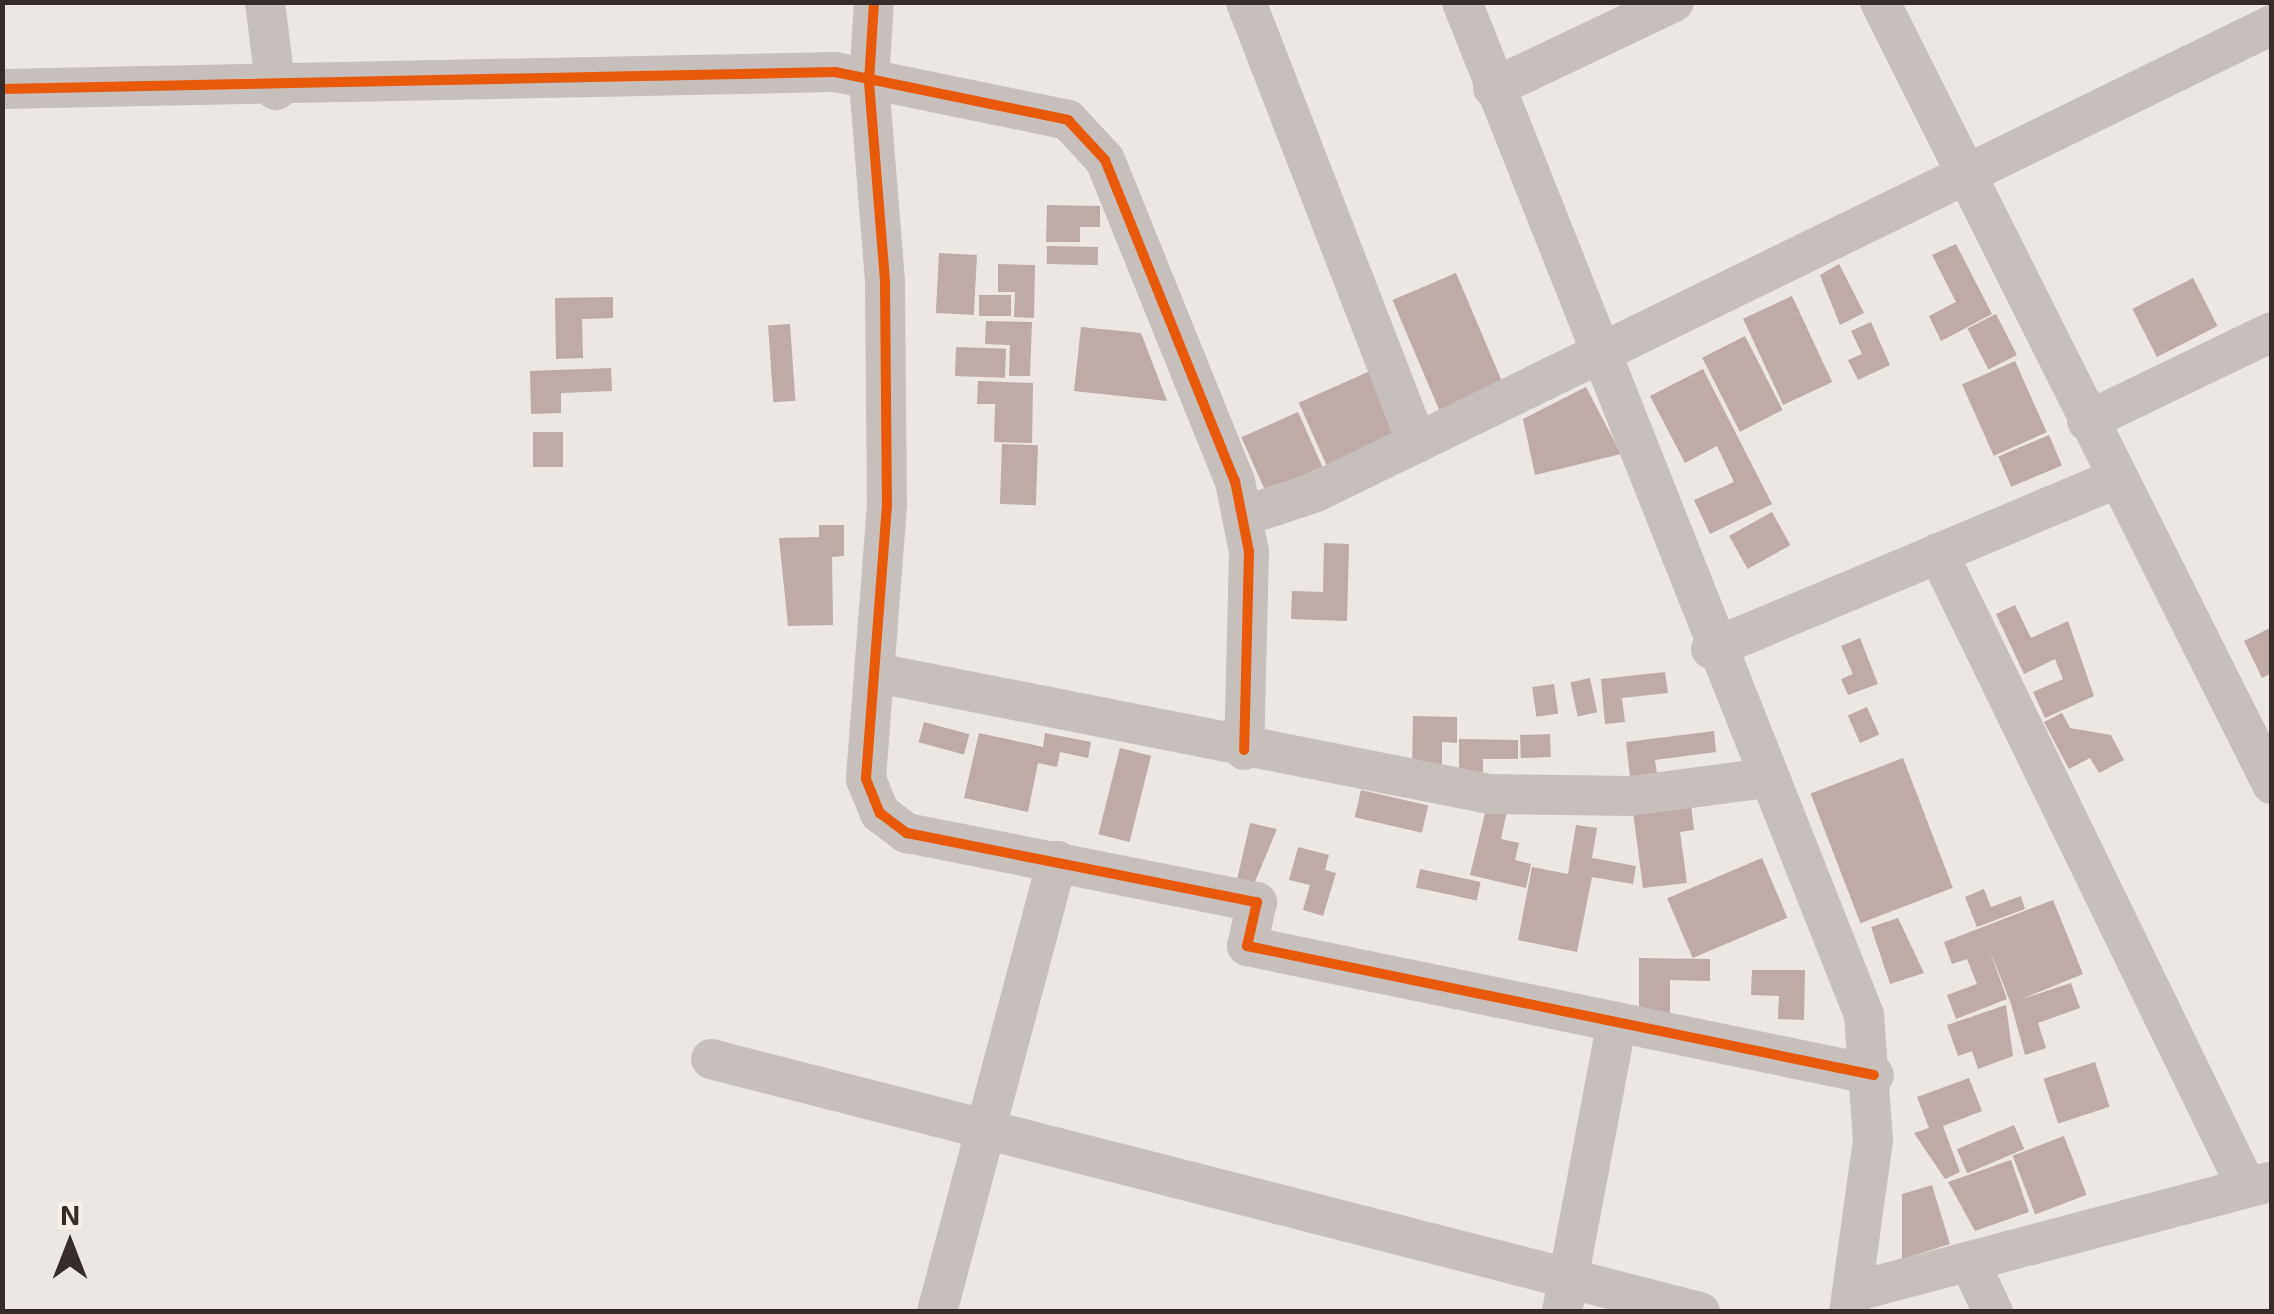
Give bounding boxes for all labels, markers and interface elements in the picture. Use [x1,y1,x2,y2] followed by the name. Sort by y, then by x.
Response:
[20,1194,120,1294] north arrow
[60,1197,80,1231] text: N

